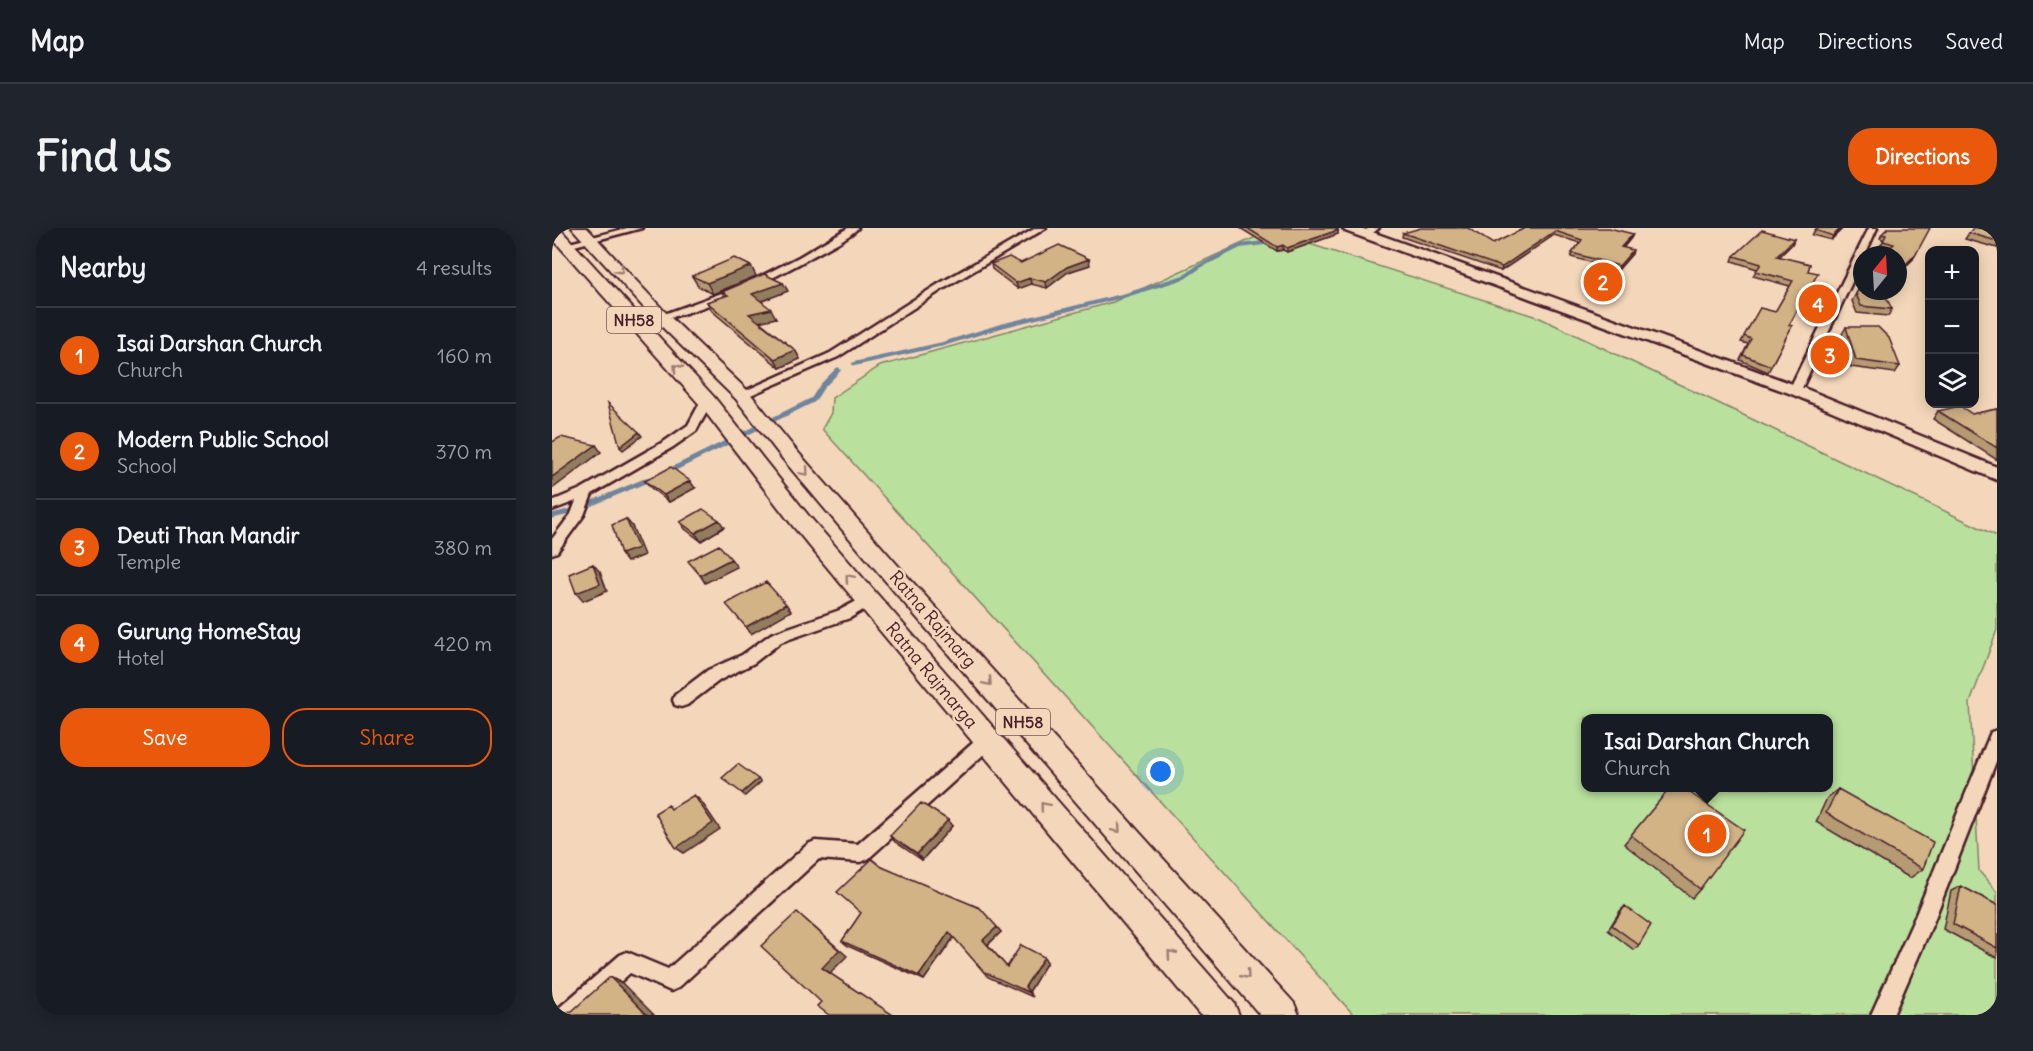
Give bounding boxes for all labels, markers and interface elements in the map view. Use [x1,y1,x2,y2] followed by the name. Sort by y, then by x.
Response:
[30,23,84,59] text: Map
[1744,28,1785,55] text: Map
[1818,28,1912,55] text: Directions
[1945,28,2003,55] text: Saved
[1848,128,1997,185] button: Directions
[36,130,172,182] text: Find us
[1853,246,1907,300] north arrow
[1925,246,1979,408] map controls
[1925,246,1979,300] button: +
[60,251,146,284] text: Nearby
[416,255,492,280] text: 4 results
[1584,260,1622,304] pin: 2
[613,263,624,274] one-way arrow
[1798,282,1838,326] pin: 4
[1925,300,1979,354] button: −
[607,307,661,333] road number: NH58
[117,329,322,357] text: Isai Darshan Church
[1810,332,1850,378] pin: 3
[76,343,83,368] text: 1
[437,343,492,368] text: 160 m
[1925,354,1979,408] button: layers
[117,357,183,382] text: Church
[673,364,684,375] one-way arrow
[117,425,329,453] text: Modern Public School
[74,439,85,464] text: 2
[435,439,492,464] text: 370 m
[117,453,177,478] text: School
[798,465,809,476] one-way arrow
[117,521,299,549] text: Deuti Than Mandir
[74,535,85,560] text: 3
[434,535,492,560] text: 380 m
[117,549,181,574] text: Temple
[884,566,982,672] street label: Ratna Rajmarg
[845,574,856,585] one-way arrow
[117,617,301,645] text: Gurung HomeStay
[881,617,983,733] street label: Ratna Rajmarga
[74,631,85,656] text: 4
[434,631,492,656] text: 420 m
[117,645,164,670] text: Hotel
[981,676,992,686] one-way arrow
[60,708,270,767] button: Save
[282,708,492,767] button: Share
[996,709,1050,735] road number: NH58
[1581,714,1833,792] popup
[1604,727,1810,755] text: Isai Darshan Church
[1604,755,1670,780] text: Church
[1146,757,1175,786] your location
[1040,802,1051,813] one-way arrow
[1688,812,1726,856] pin: 1
[1110,822,1121,832] one-way arrow
[1167,950,1178,961] one-way arrow
[1239,968,1250,979] one-way arrow

